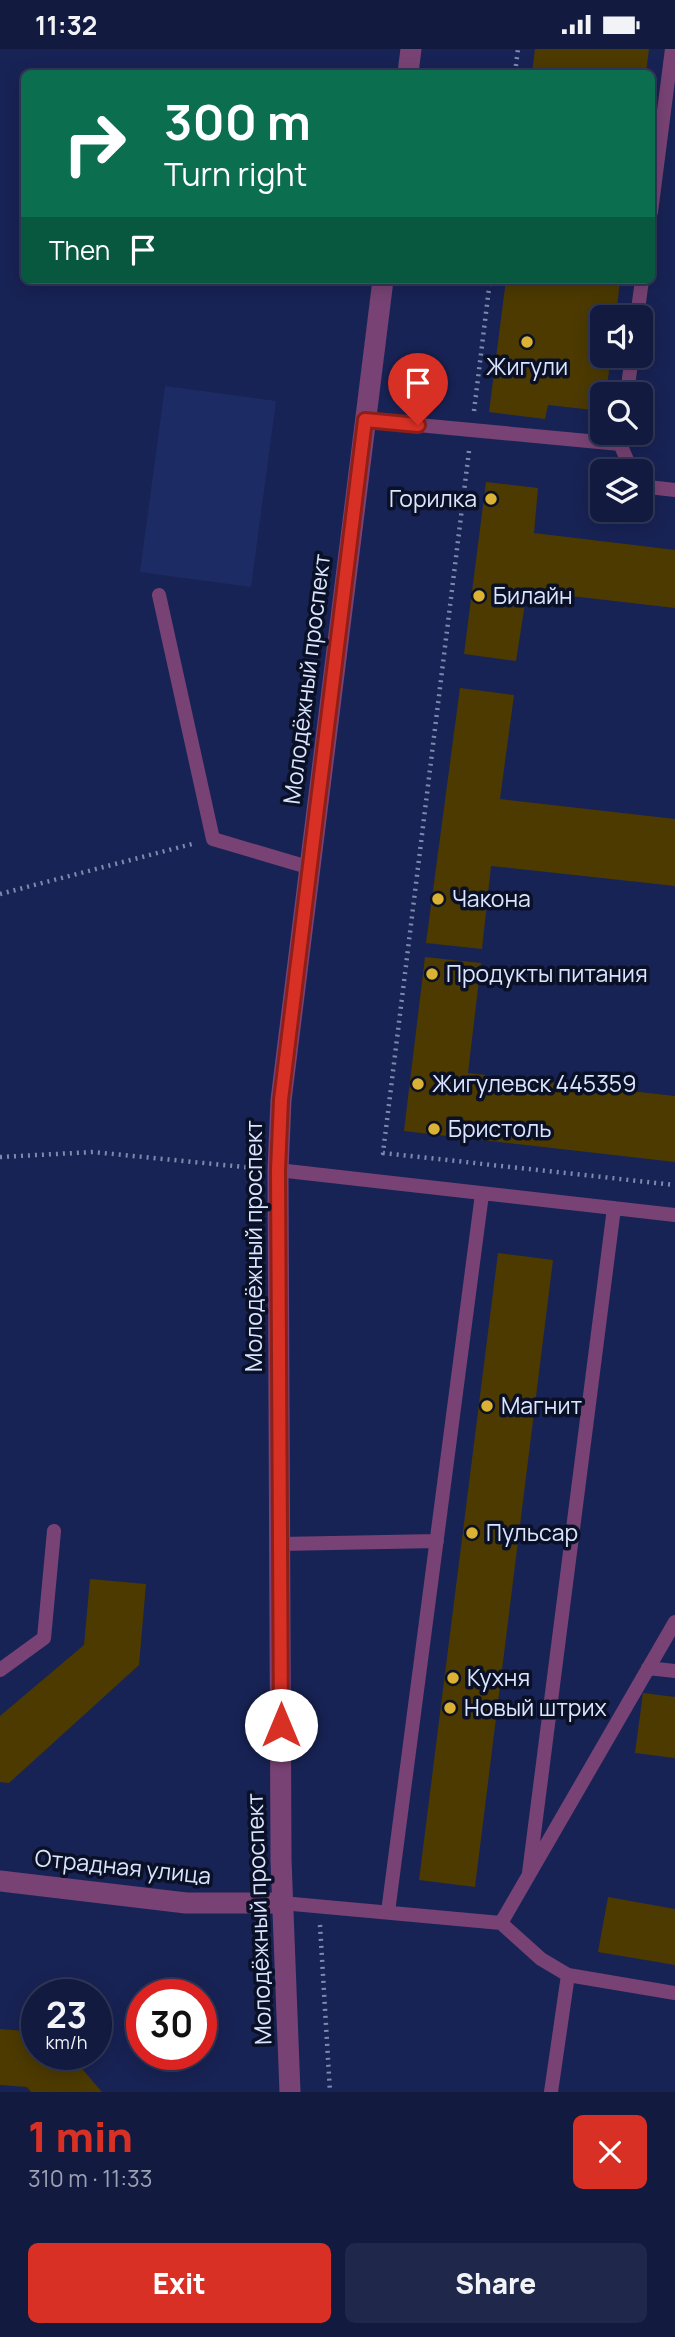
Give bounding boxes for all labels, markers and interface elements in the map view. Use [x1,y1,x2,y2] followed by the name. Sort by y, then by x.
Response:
[35,7,97,43] text: 11:32
[164,88,311,155] text: 300 m
[49,98,140,189] icon: right
[164,152,307,196] text: Turn right
[124,231,162,269] icon: arrive
[49,232,110,268] text: Then
[590,305,653,522] map controls
[590,305,653,368] button: sound
[519,334,535,350] marker: Жигули
[486,350,568,382] place label: Жигули
[388,353,448,425] pin
[399,364,437,402] icon: arrive
[590,382,653,445] button: search
[590,459,653,522] button: layers
[389,482,477,514] place label: Горилка
[483,491,499,507] marker: Горилка
[275,552,337,806] street label: Молодёжный проспект
[493,579,573,611] place label: Билайн
[471,588,487,604] marker: Билайн
[452,882,531,914] place label: Чакона
[430,891,446,907] marker: Чакона
[446,957,648,989] place label: Продукты питания
[424,966,440,982] marker: Продукты питания
[432,1067,636,1099] place label: Жигулевск 445359
[410,1076,426,1092] marker: Жигулевск 445359
[448,1112,552,1144] place label: Бристоль
[237,1120,269,1372] street label: Молодёжный проспект
[426,1121,442,1137] marker: Бристоль
[501,1389,582,1421] place label: Магнит
[479,1398,495,1414] marker: Магнит
[486,1516,578,1548] place label: Пульсар
[464,1525,480,1541] marker: Пульсар
[467,1661,530,1693] place label: Кухня
[445,1670,461,1686] marker: Кухня
[244,1688,318,1762] position arrow
[464,1691,607,1723] place label: Новый штрих
[442,1700,458,1716] marker: Новый штрих
[238,1792,278,2045] street label: Молодёжный проспект
[33,1841,213,1891] street label: Отрадная улица
[126,1979,217,2070] speed limit sign: 30
[46,1991,87,2039] text: 23
[46,2030,87,2054] text: km/h
[28,2107,133,2165] text: 1 min
[573,2115,647,2189] button: close
[28,2162,153,2194] text: 310 m · 11:33
[28,2243,331,2323] button: Exit
[345,2243,647,2323] button: Share

